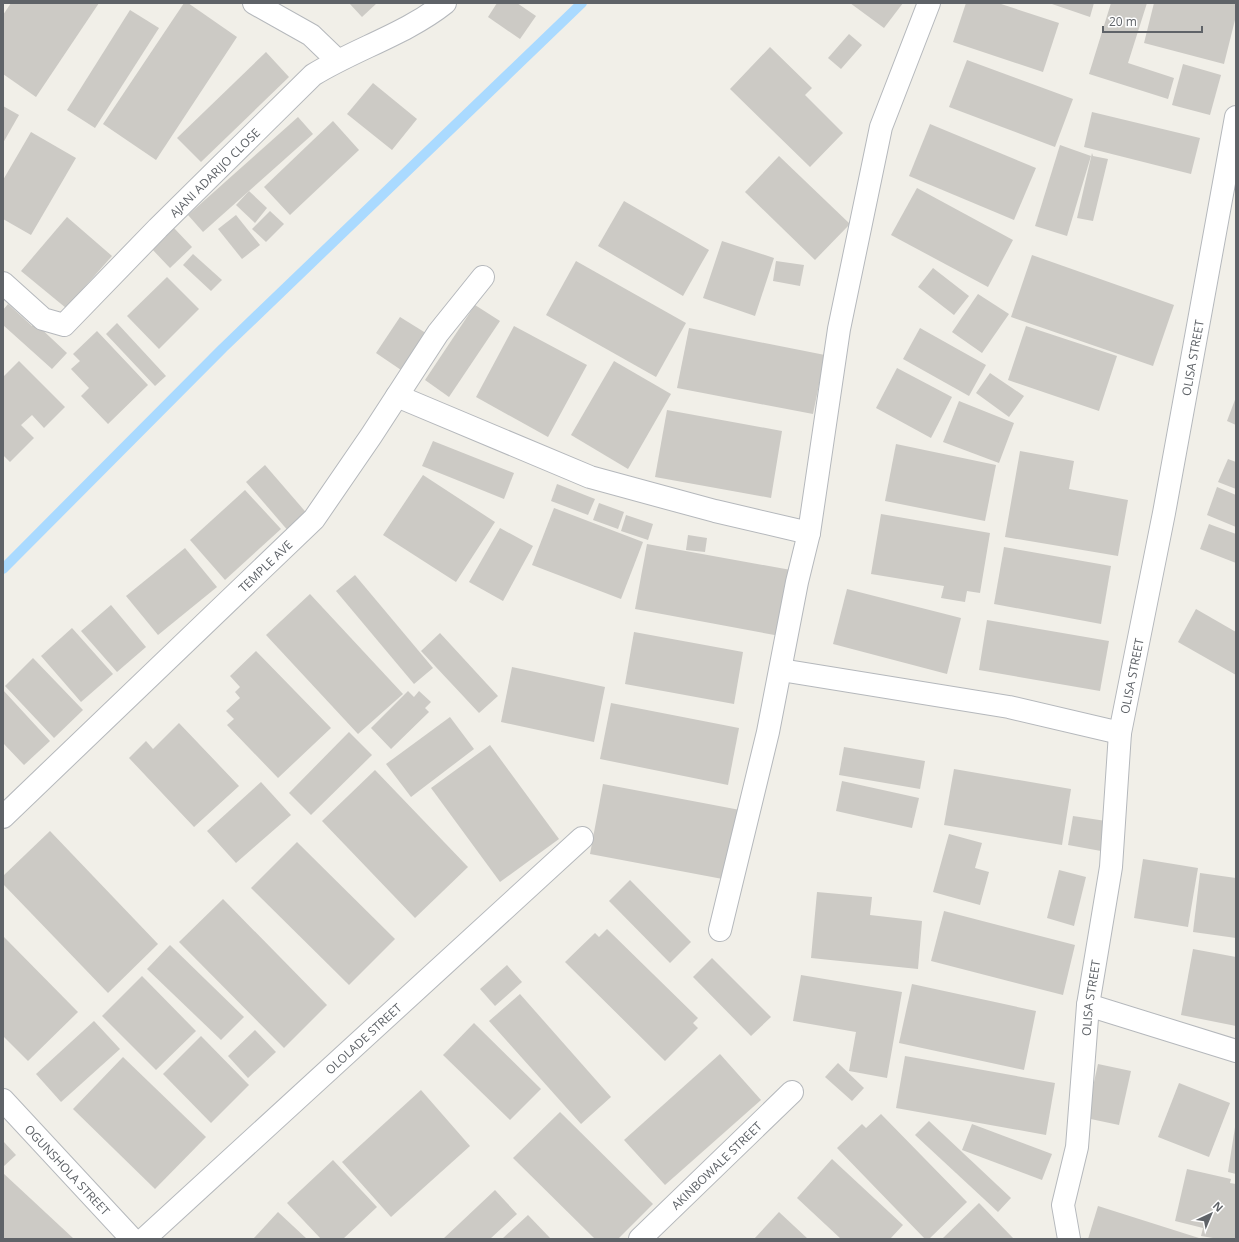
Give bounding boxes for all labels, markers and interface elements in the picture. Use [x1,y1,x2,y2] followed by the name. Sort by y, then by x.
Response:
[1103,8,1202,34] scale bar
[1109,13,1137,30] text: 20 m
[165,124,263,221] street label: AJANI ADARIJO CLOSE
[1177,318,1208,397] street label: OLISA STREET
[234,536,296,596] street label: TEMPLE AVE
[1116,636,1147,715] street label: OLISA STREET
[1077,958,1104,1037] street label: OLISA STREET
[321,999,405,1078] street label: OLOLADE STREET
[667,1117,765,1213] street label: AKINBOWALE STREET
[21,1121,114,1219] street label: OGUNSHOLA STREET
[1191,1194,1231,1234] north arrow
[1210,1198,1227,1215] text: N

